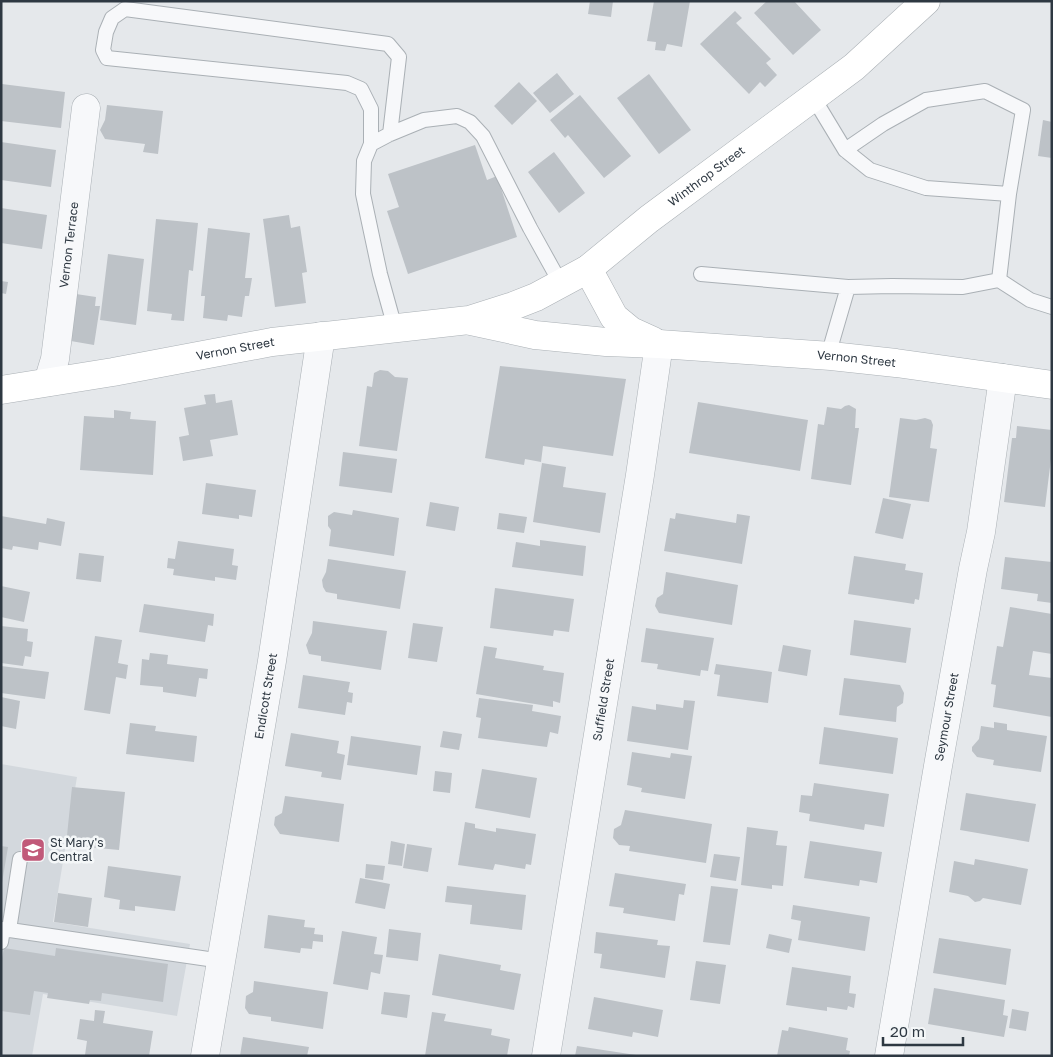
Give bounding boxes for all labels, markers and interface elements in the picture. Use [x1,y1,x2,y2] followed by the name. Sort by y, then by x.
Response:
[665,142,748,209] street label: Winthrop Street
[56,201,81,289] street label: Vernon Terrace
[195,334,275,363] street label: Vernon Street
[816,347,897,370] street label: Vernon Street
[251,652,280,740] street label: Endicott Street
[589,657,617,742] street label: Suffield Street
[931,671,961,762] street label: Seymour Street
[50,835,104,864] place label: St Mary's Central
[20,837,46,863] school or university icon: St Mary's Central
[883,1014,963,1046] scale bar
[890,1022,925,1040] text: 20 m

